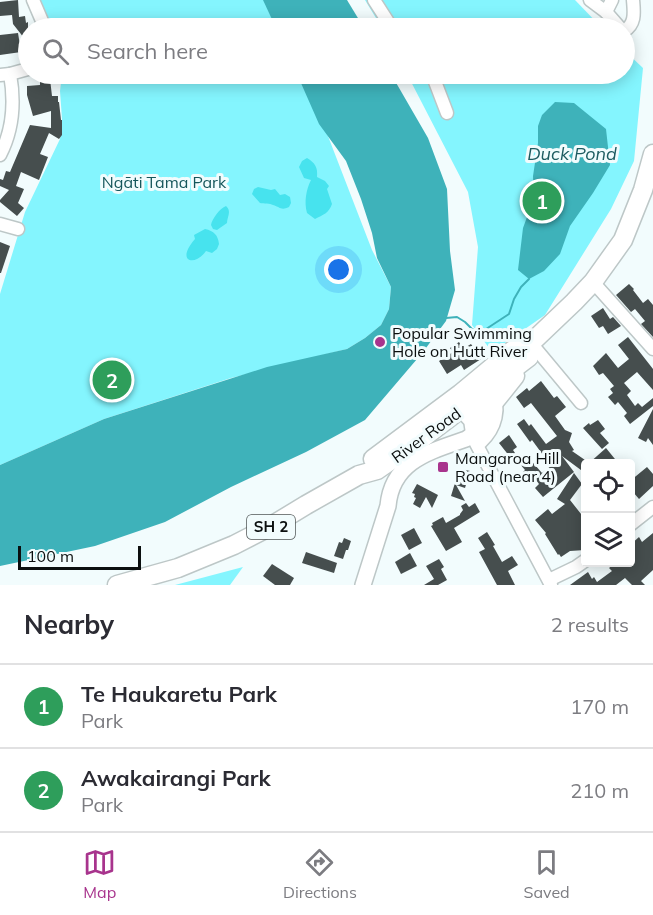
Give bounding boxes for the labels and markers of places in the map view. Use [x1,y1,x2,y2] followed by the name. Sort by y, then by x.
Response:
[522,178,562,224] pin: 1
[392,323,532,361] place label: Popular Swimming Hole on Hutt River
[373,335,387,349] marker: Popular Swimming Hole on Hutt River
[92,358,132,403] pin: 2
[455,448,559,486] place label: Mangaroa Hill Road (near 4)
[436,460,450,474] marker: Mangaroa Hill Road (near 4)

